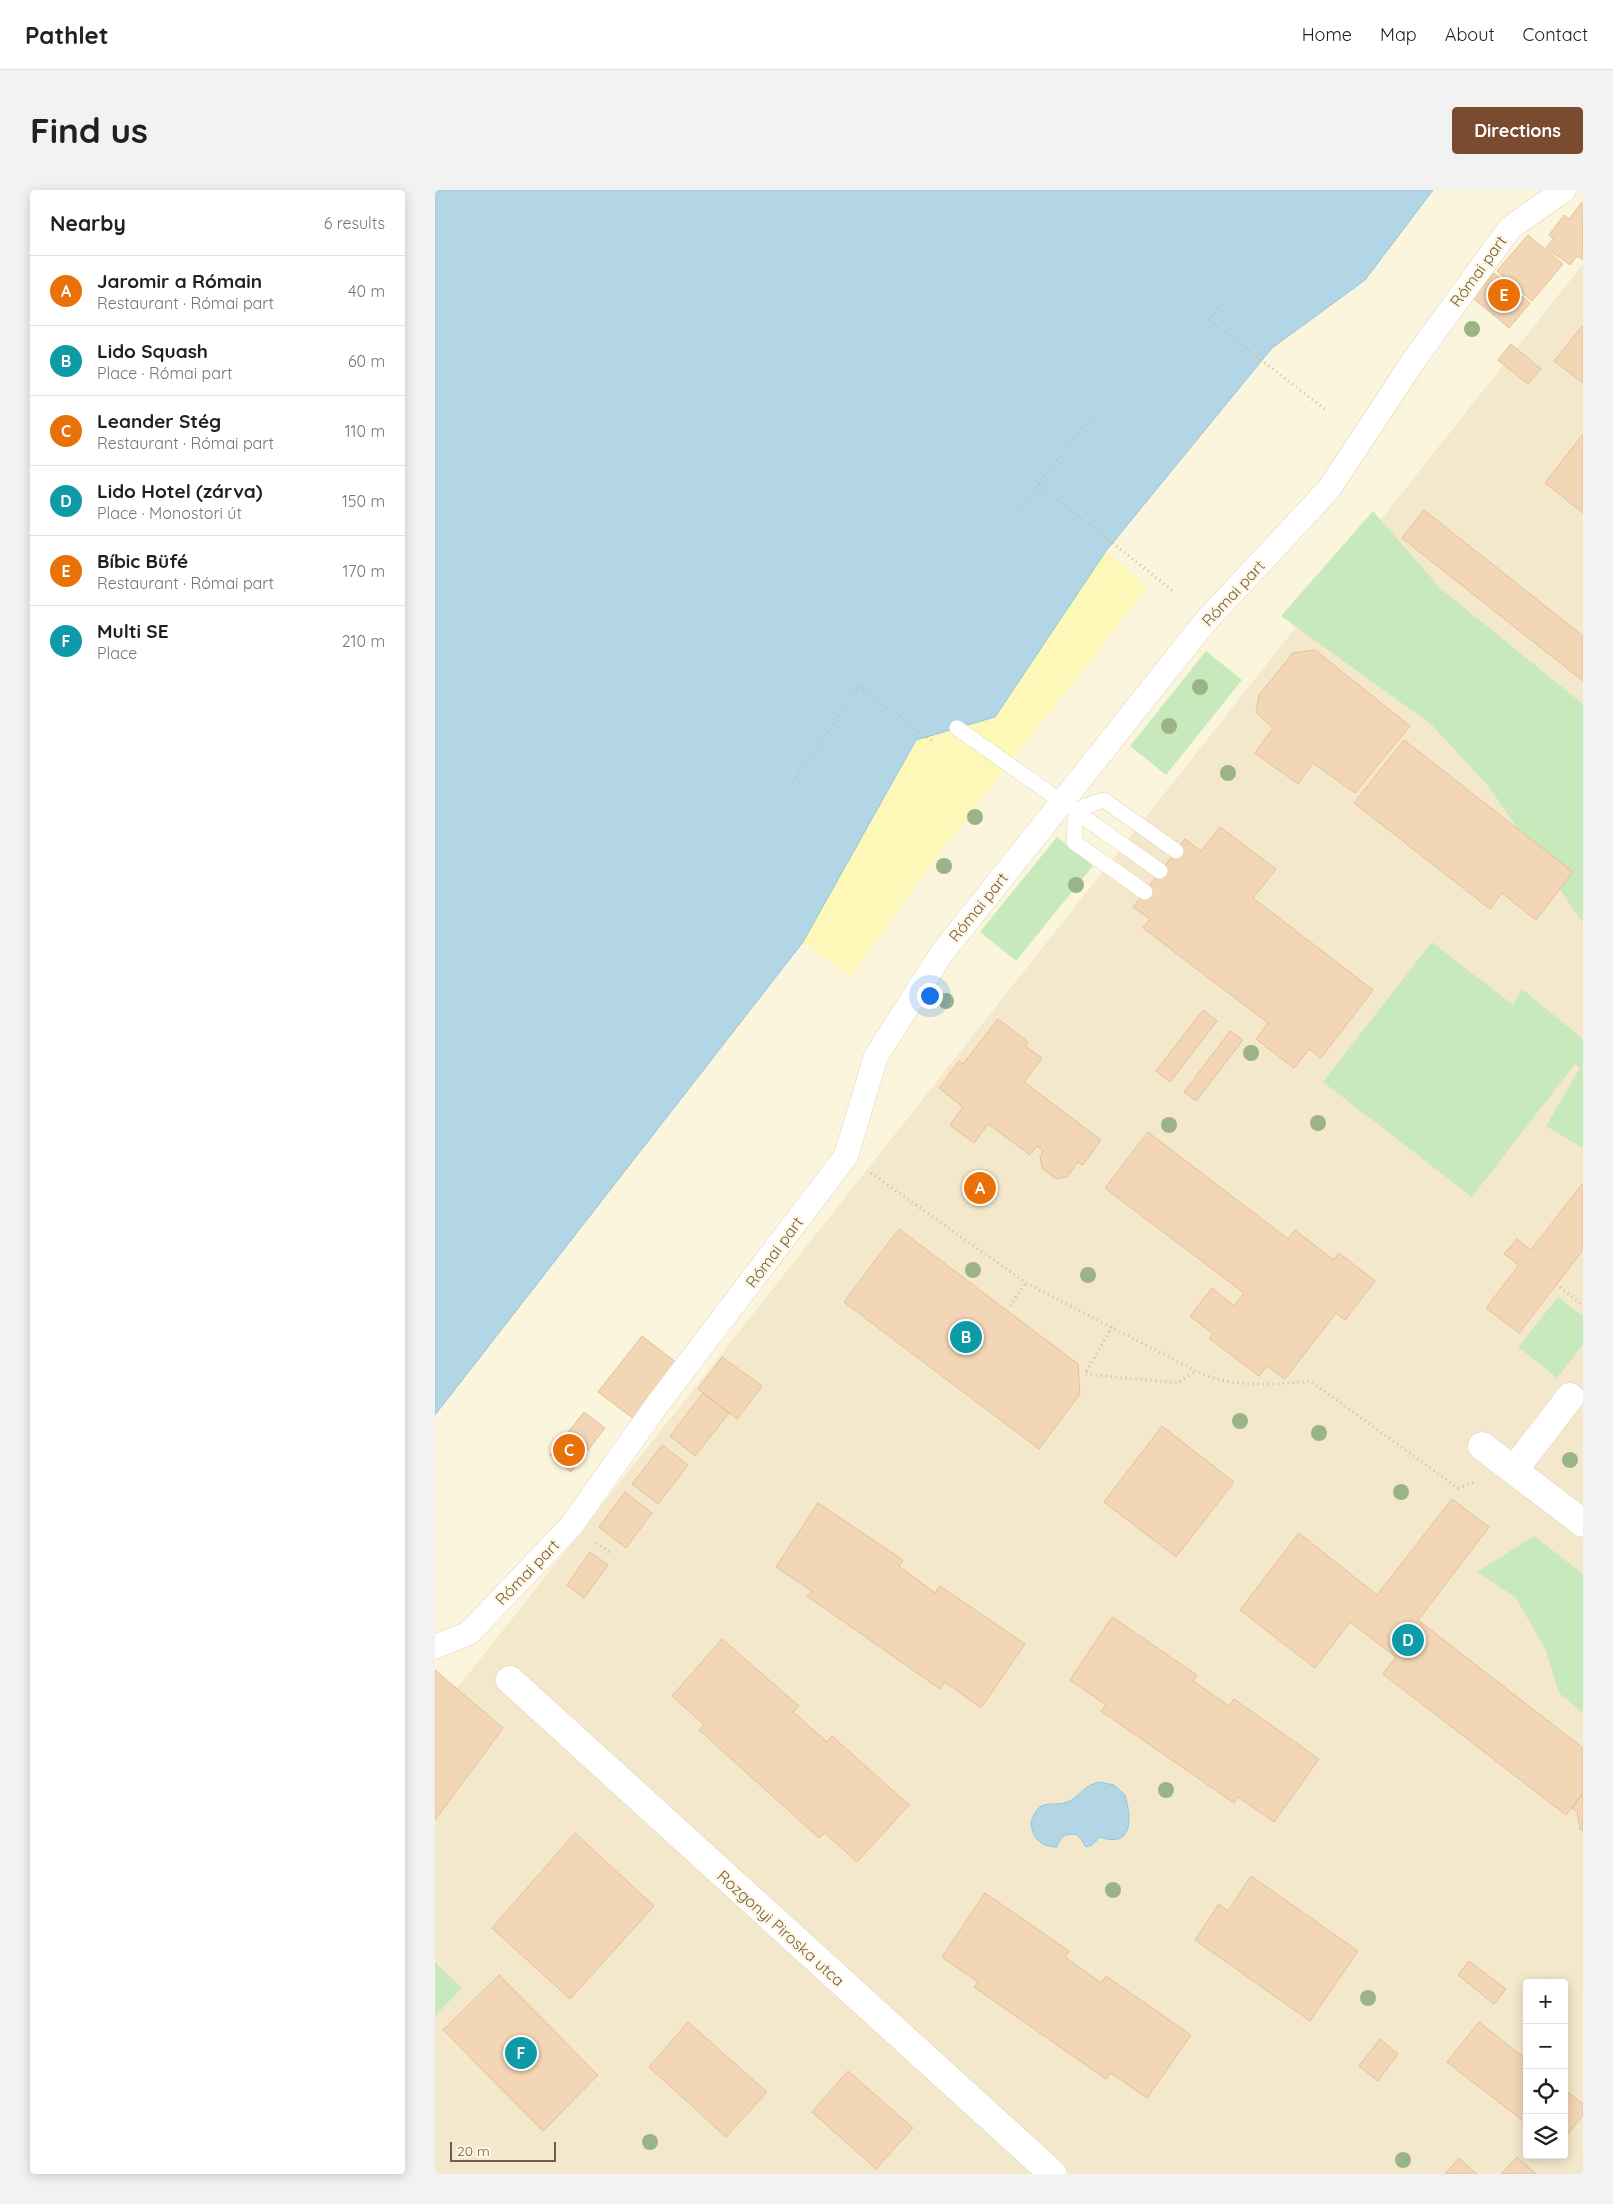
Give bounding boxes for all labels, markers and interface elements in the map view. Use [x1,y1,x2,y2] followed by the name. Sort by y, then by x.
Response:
[25,20,109,50] text: Pathlet
[1302,23,1352,46] text: Home
[1380,23,1417,46] text: Map
[1445,23,1495,46] text: About
[1523,23,1588,46] text: Contact
[1452,107,1583,154] button: Directions
[30,108,148,152] text: Find us
[50,210,126,236] text: Nearby
[324,213,385,233] text: 6 results
[1445,231,1511,311] street label: Római part
[97,269,262,293] text: Jaromir a Rómain
[1488,276,1520,314] pin: E
[61,281,71,301] text: A
[348,281,385,301] text: 40 m
[97,293,274,313] text: Restaurant · Római part
[97,339,208,363] text: Lido Squash
[61,351,71,371] text: B
[348,351,385,371] text: 60 m
[97,363,233,383] text: Place · Római part
[97,409,221,433] text: Leander Stég
[61,421,71,441] text: C
[345,421,385,441] text: 110 m
[97,433,274,453] text: Restaurant · Római part
[97,479,263,503] text: Lido Hotel (zárva)
[60,491,72,511] text: D
[342,491,385,511] text: 150 m
[97,503,242,523] text: Place · Monostori út
[97,549,188,573] text: Bíbic Büfé
[1197,556,1269,630] street label: Római part
[61,561,71,581] text: E
[342,561,385,581] text: 170 m
[97,573,274,593] text: Restaurant · Római part
[97,619,169,643] text: Multi SE
[62,631,71,651] text: F
[342,631,385,651] text: 210 m
[97,643,137,663] text: Place
[944,868,1012,946] street label: Római part
[917,983,943,1009] your location
[964,1169,996,1207] pin: A
[741,1213,807,1291] street label: Római part
[950,1318,982,1356] pin: B
[553,1431,585,1469] pin: C
[491,1535,563,1609] street label: Római part
[1392,1621,1424,1659] pin: D
[713,1866,849,1990] street label: Rozgonyi Piroska utca
[1523,1979,1568,2159] map controls
[1523,1979,1568,2024] button: +
[1523,2024,1568,2069] button: −
[505,2034,537,2072] pin: F
[1523,2069,1568,2114] button: locate
[1523,2114,1568,2159] button: layers
[450,2139,556,2162] scale bar
[457,2142,490,2160] text: 20 m

